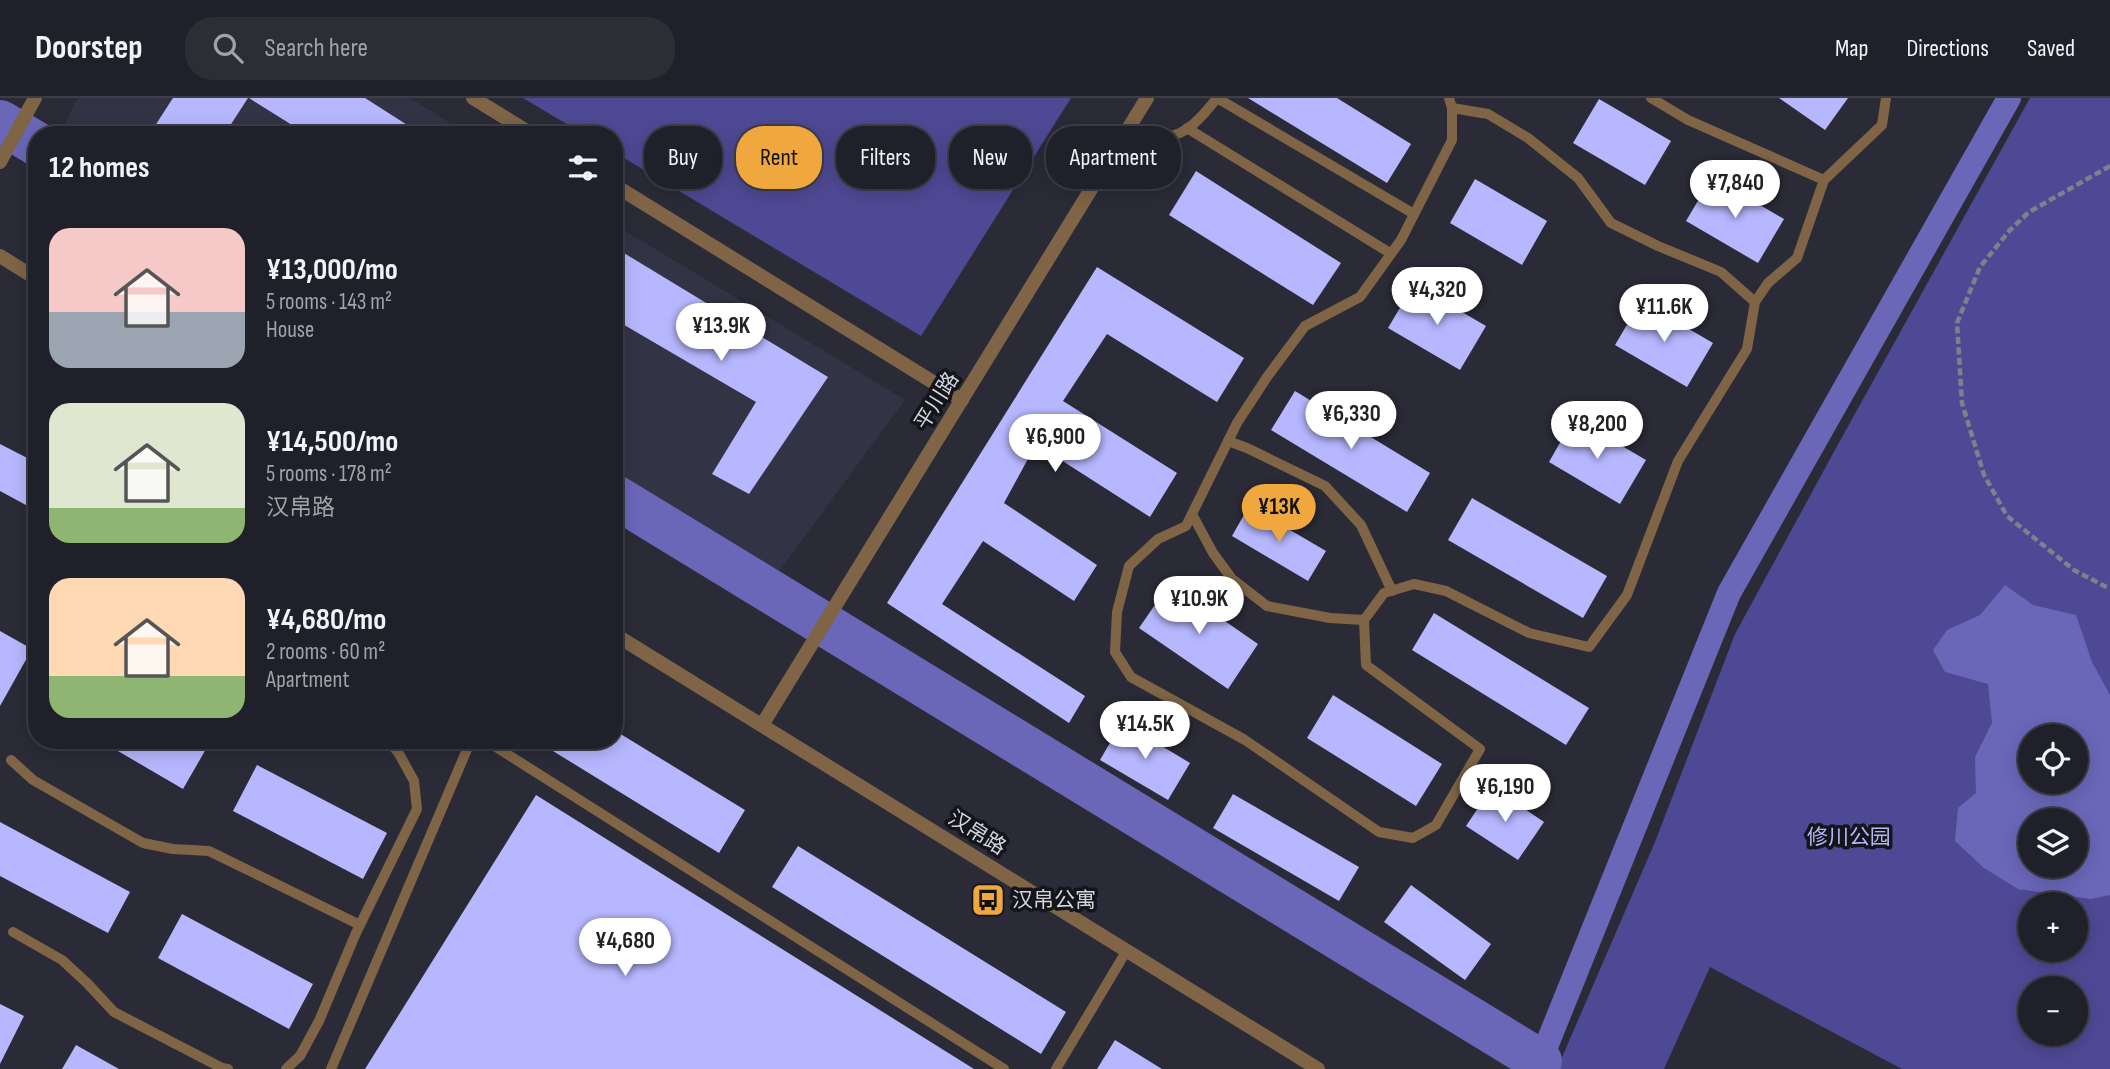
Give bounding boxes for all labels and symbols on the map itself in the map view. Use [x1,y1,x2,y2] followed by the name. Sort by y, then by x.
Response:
[1678,160,1792,220] pin: ¥7,840
[1380,268,1494,327] pin: ¥4,320
[1607,285,1721,344] pin: ¥11.6K
[664,303,778,363] pin: ¥13.9K
[910,368,964,434] street label: 平川路
[1294,392,1408,451] pin: ¥6,330
[1540,402,1654,461] pin: ¥8,200
[998,414,1112,474] pin: ¥6,900
[1238,484,1320,544] pin: ¥13K
[1142,576,1256,636] pin: ¥10.9K
[1088,702,1202,761] pin: ¥14.5K
[1448,764,1562,824] pin: ¥6,190
[944,806,1010,860] street label: 汉帛路
[1807,825,1891,850] park label: 修川公园
[969,881,1007,919] bus stop icon: 汉帛公寓
[1012,888,1096,913] place label: 汉帛公寓
[568,918,682,978] pin: ¥4,680

